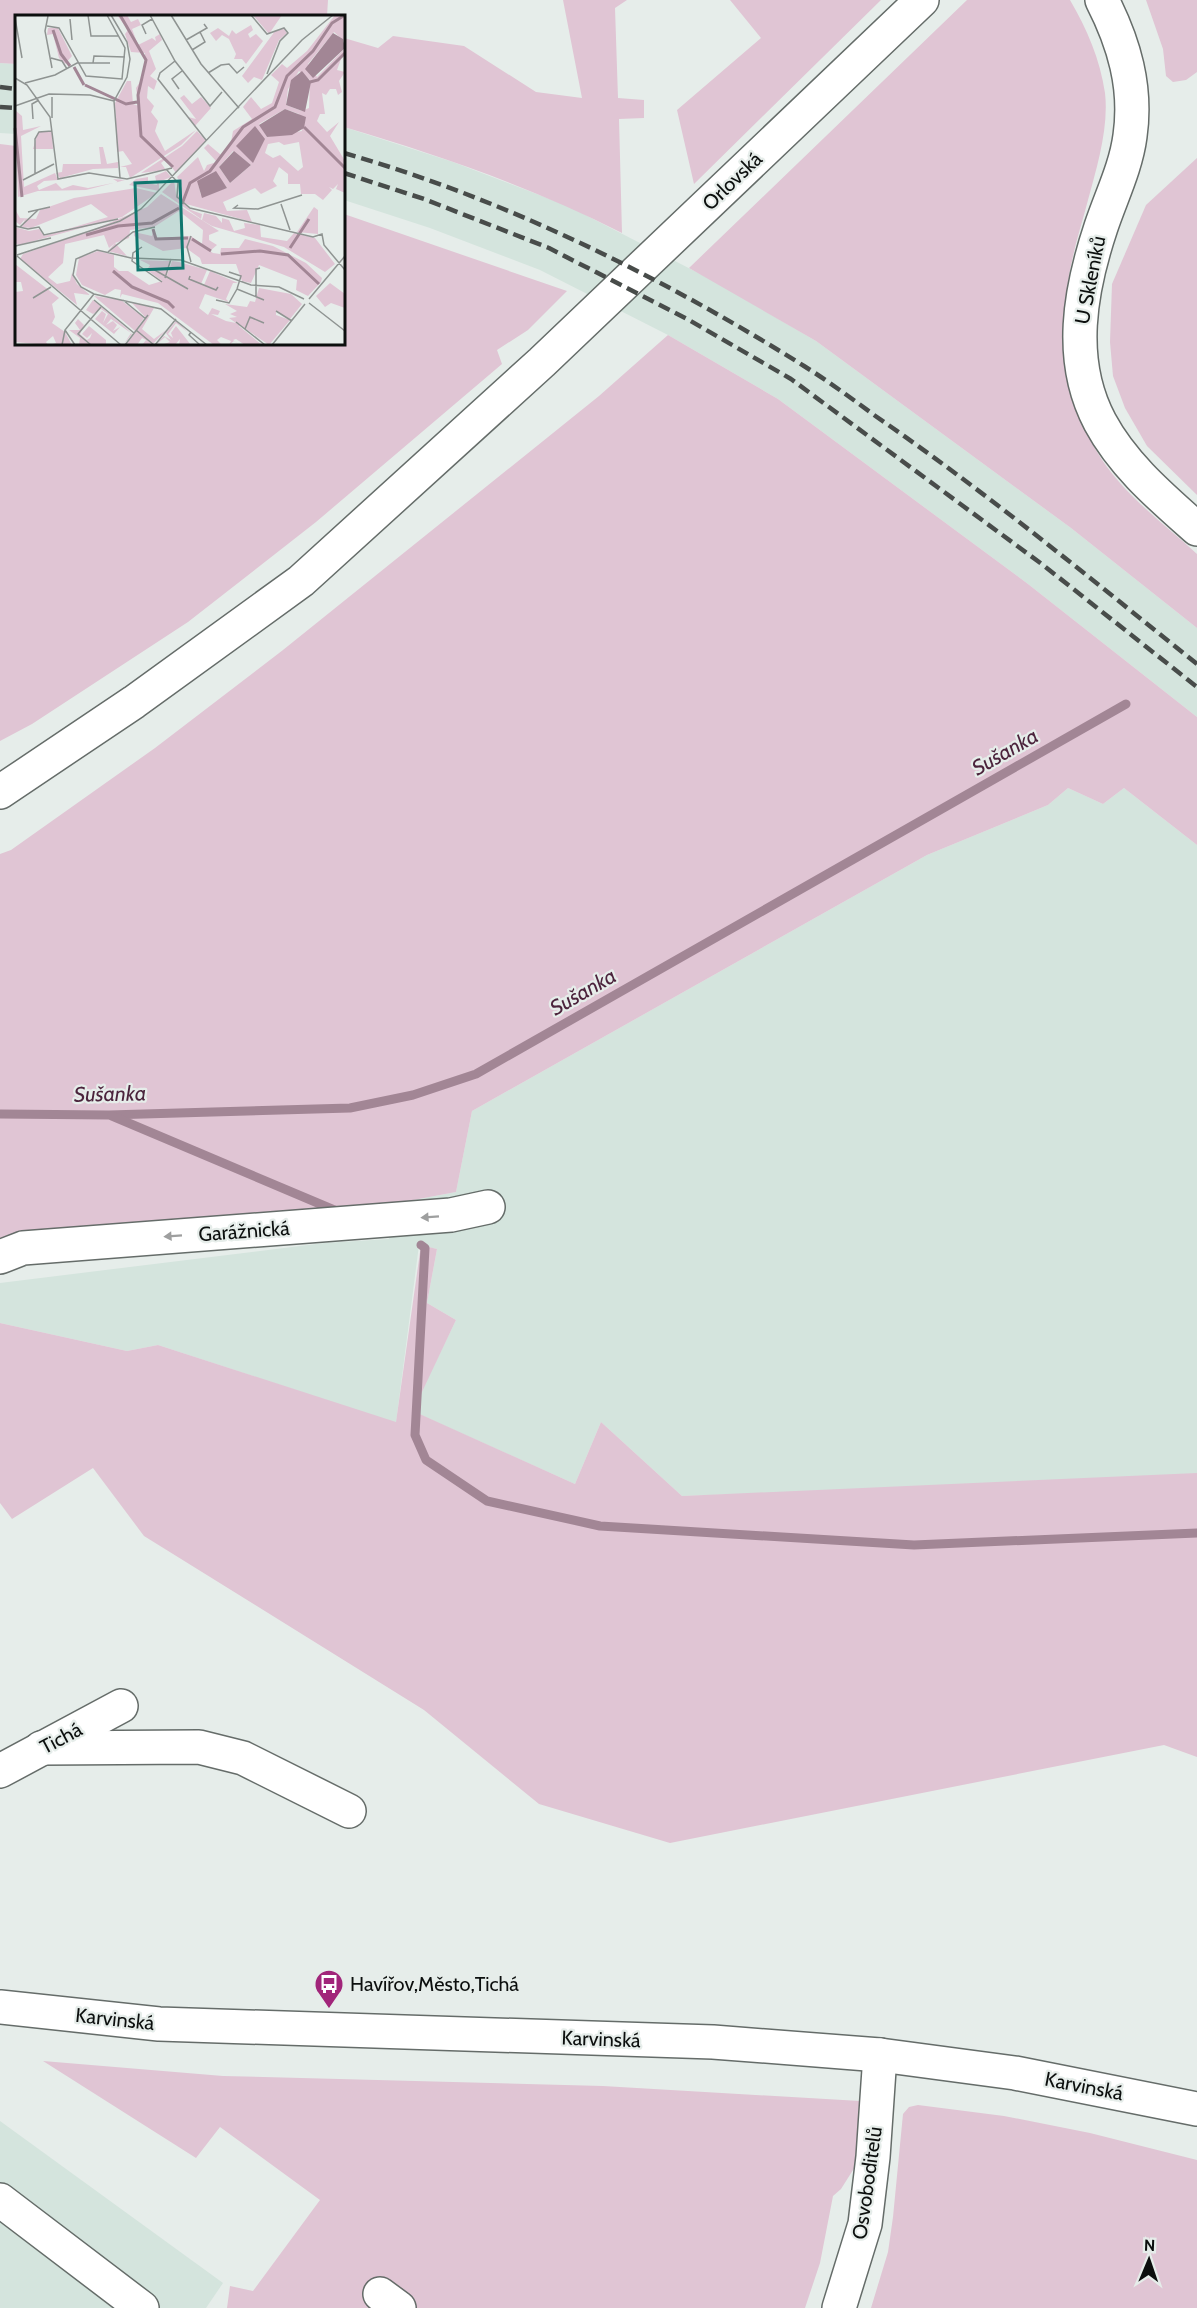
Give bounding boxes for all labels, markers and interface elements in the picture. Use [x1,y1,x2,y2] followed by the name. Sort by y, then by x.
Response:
[15,15,345,345] inset map
[697,147,767,215] street label: Orlovská
[1070,234,1110,326] street label: U Skleníků
[967,723,1042,780] water label: Sušanka
[545,963,620,1020] water label: Sušanka
[74,1080,146,1107] water label: Sušanka
[421,1212,440,1221] one-way arrow
[198,1216,291,1246] street label: Garážnická
[164,1232,183,1241] one-way arrow
[36,1717,87,1759] street label: Tichá
[313,1968,345,2010] bus stop icon: Havířov,Město,Tichá
[350,1972,519,1996] place label: Havířov,Město,Tichá
[74,2003,156,2035] street label: Karvinská
[561,2026,641,2052] street label: Karvinská
[1043,2067,1126,2105] street label: Karvinská
[847,2125,887,2241] street label: Osvoboditelů
[1119,2230,1179,2290] north arrow
[1144,2236,1155,2255] text: N

